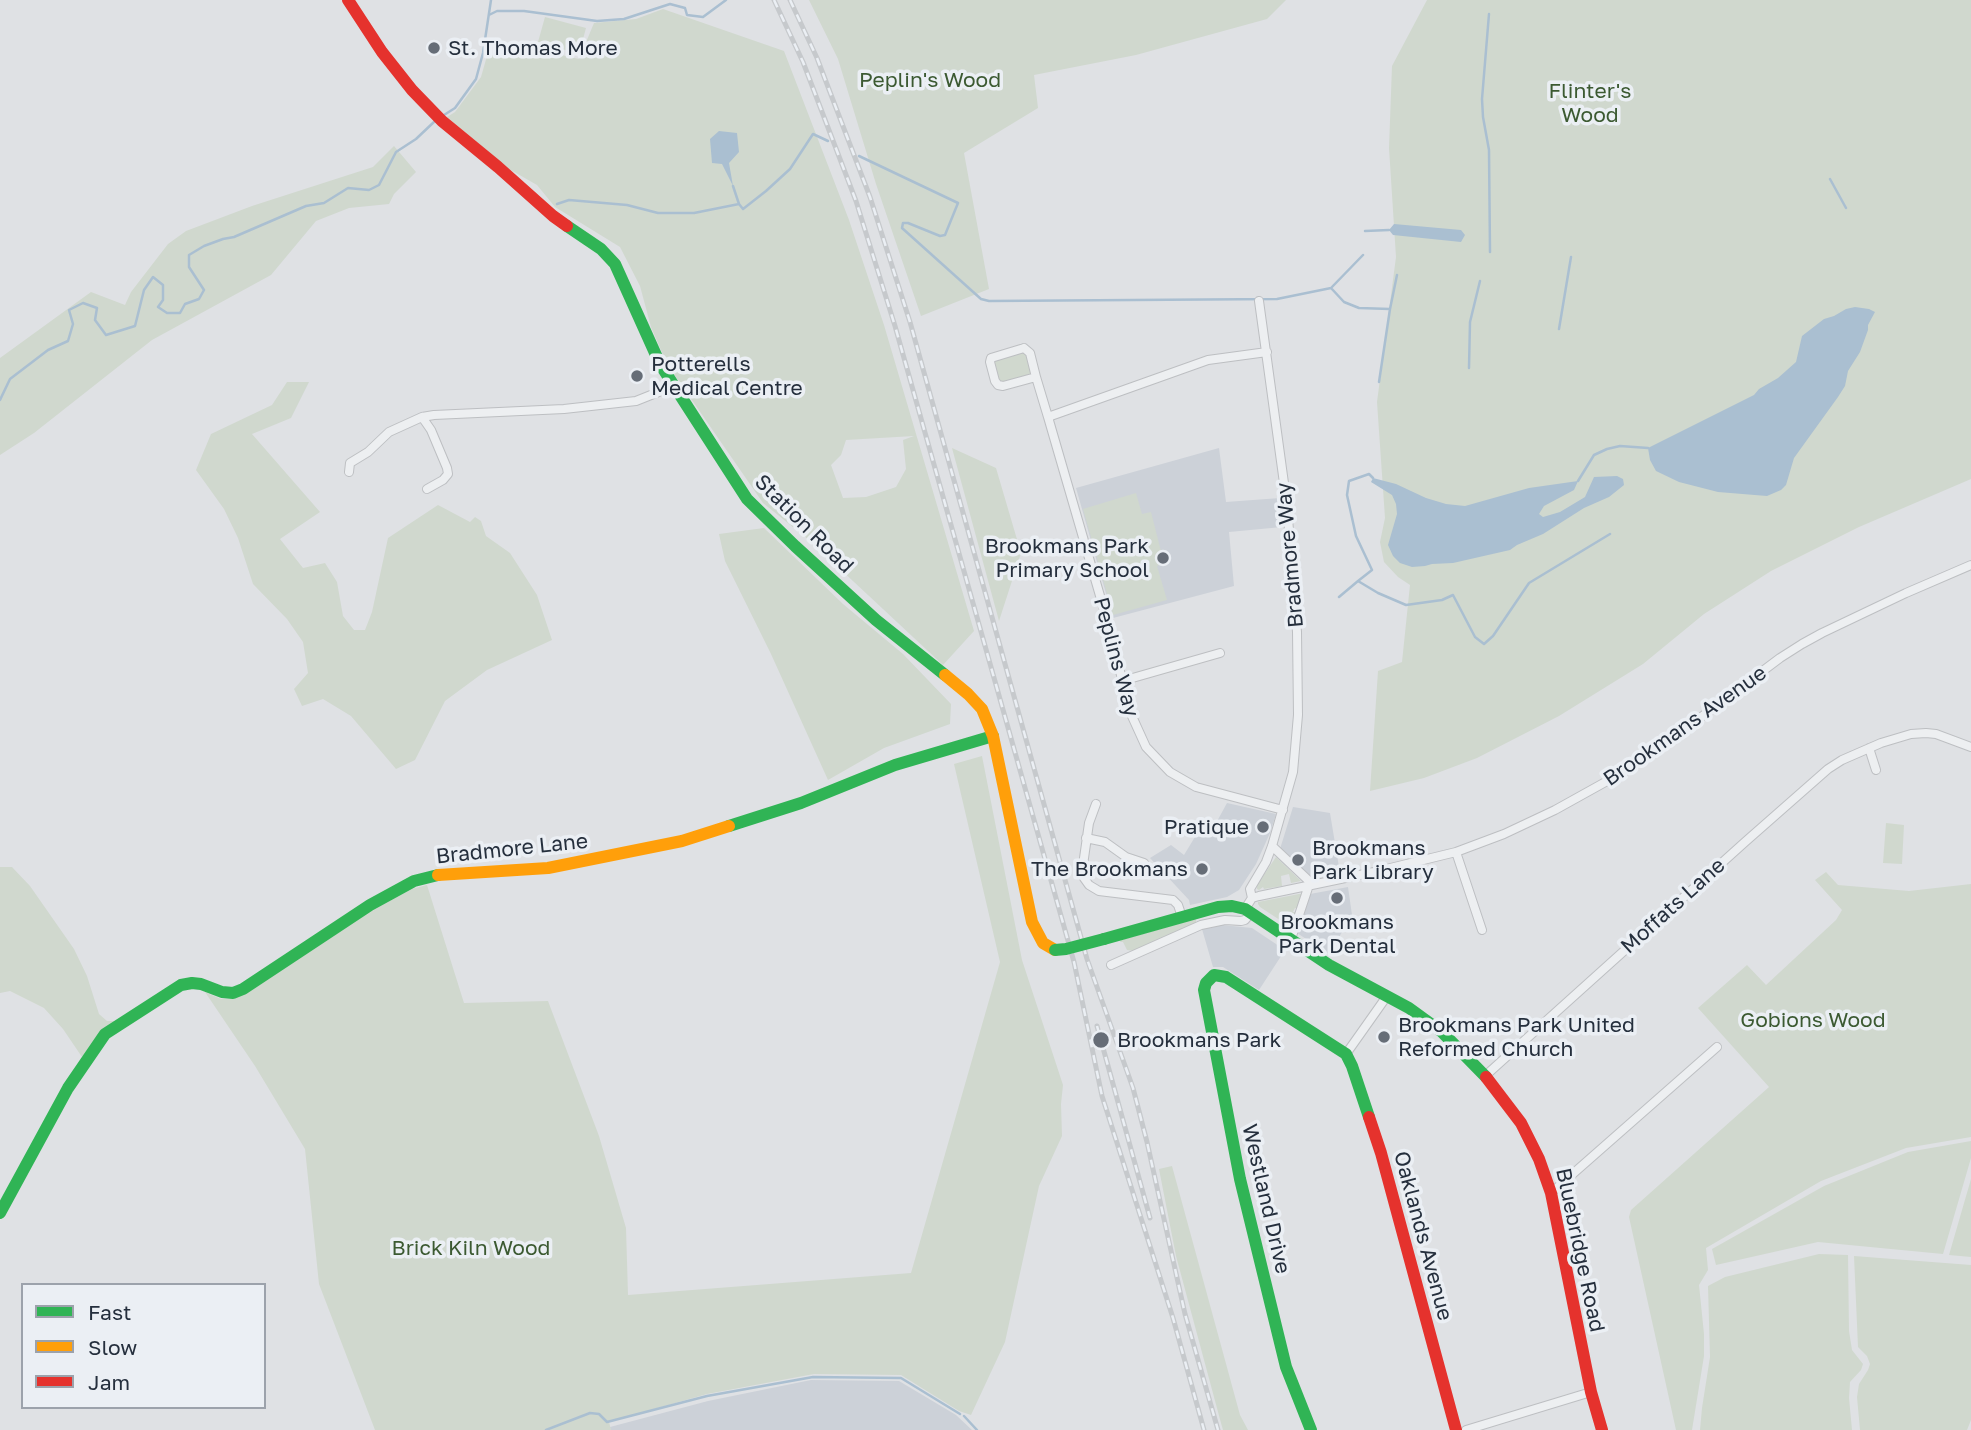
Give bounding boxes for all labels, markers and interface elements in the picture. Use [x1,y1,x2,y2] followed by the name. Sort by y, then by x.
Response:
[448,35,618,61] place label: St. Thomas More
[426,40,442,56] marker: St. Thomas More
[859,67,1001,93] park label: Peplin's Wood
[1549,78,1631,128] park label: Flinter's Wood
[651,351,803,401] place label: Potterells Medical Centre
[629,368,645,384] marker: Potterells Medical Centre
[749,469,859,579] street label: Station Road
[1271,481,1309,629] street label: Bradmore Way
[985,533,1149,583] place label: Brookmans Park Primary School
[1155,550,1171,566] marker: Brookmans Park Primary School
[1088,594,1144,720] street label: Peplins Way
[1599,660,1771,792] street label: Brookmans Avenue
[1164,814,1249,840] place label: Pratique
[1255,819,1271,835] marker: Pratique
[435,828,589,870] street label: Bradmore Lane
[1312,835,1434,885] place label: Brookmans Park Library
[1290,852,1306,868] marker: Brookmans Park Library
[1616,853,1730,959] street label: Moffats Lane
[1031,856,1188,882] place label: The Brookmans
[1194,861,1210,877] marker: The Brookmans
[1329,890,1345,906] marker: Brookmans Park Dental
[1278,909,1396,959] place label: Brookmans Park Dental
[1740,1007,1886,1033] park label: Gobions Wood
[1398,1012,1635,1062] place label: Brookmans Park United Reformed Church
[1117,1027,1281,1053] place label: Brookmans Park
[1376,1029,1392,1045] marker: Brookmans Park United Reformed Church
[1091,1030,1111,1050] marker: Brookmans Park
[1237,1122,1295,1276] street label: Westland Drive
[1388,1149,1458,1323] street label: Oaklands Avenue
[1550,1166,1610,1334] street label: Bluebridge Road
[392,1235,550,1261] park label: Brick Kiln Wood
[21,1283,266,1409] legend
[88,1299,131,1325] text: Fast
[88,1334,137,1360] text: Slow
[88,1369,130,1395] text: Jam

